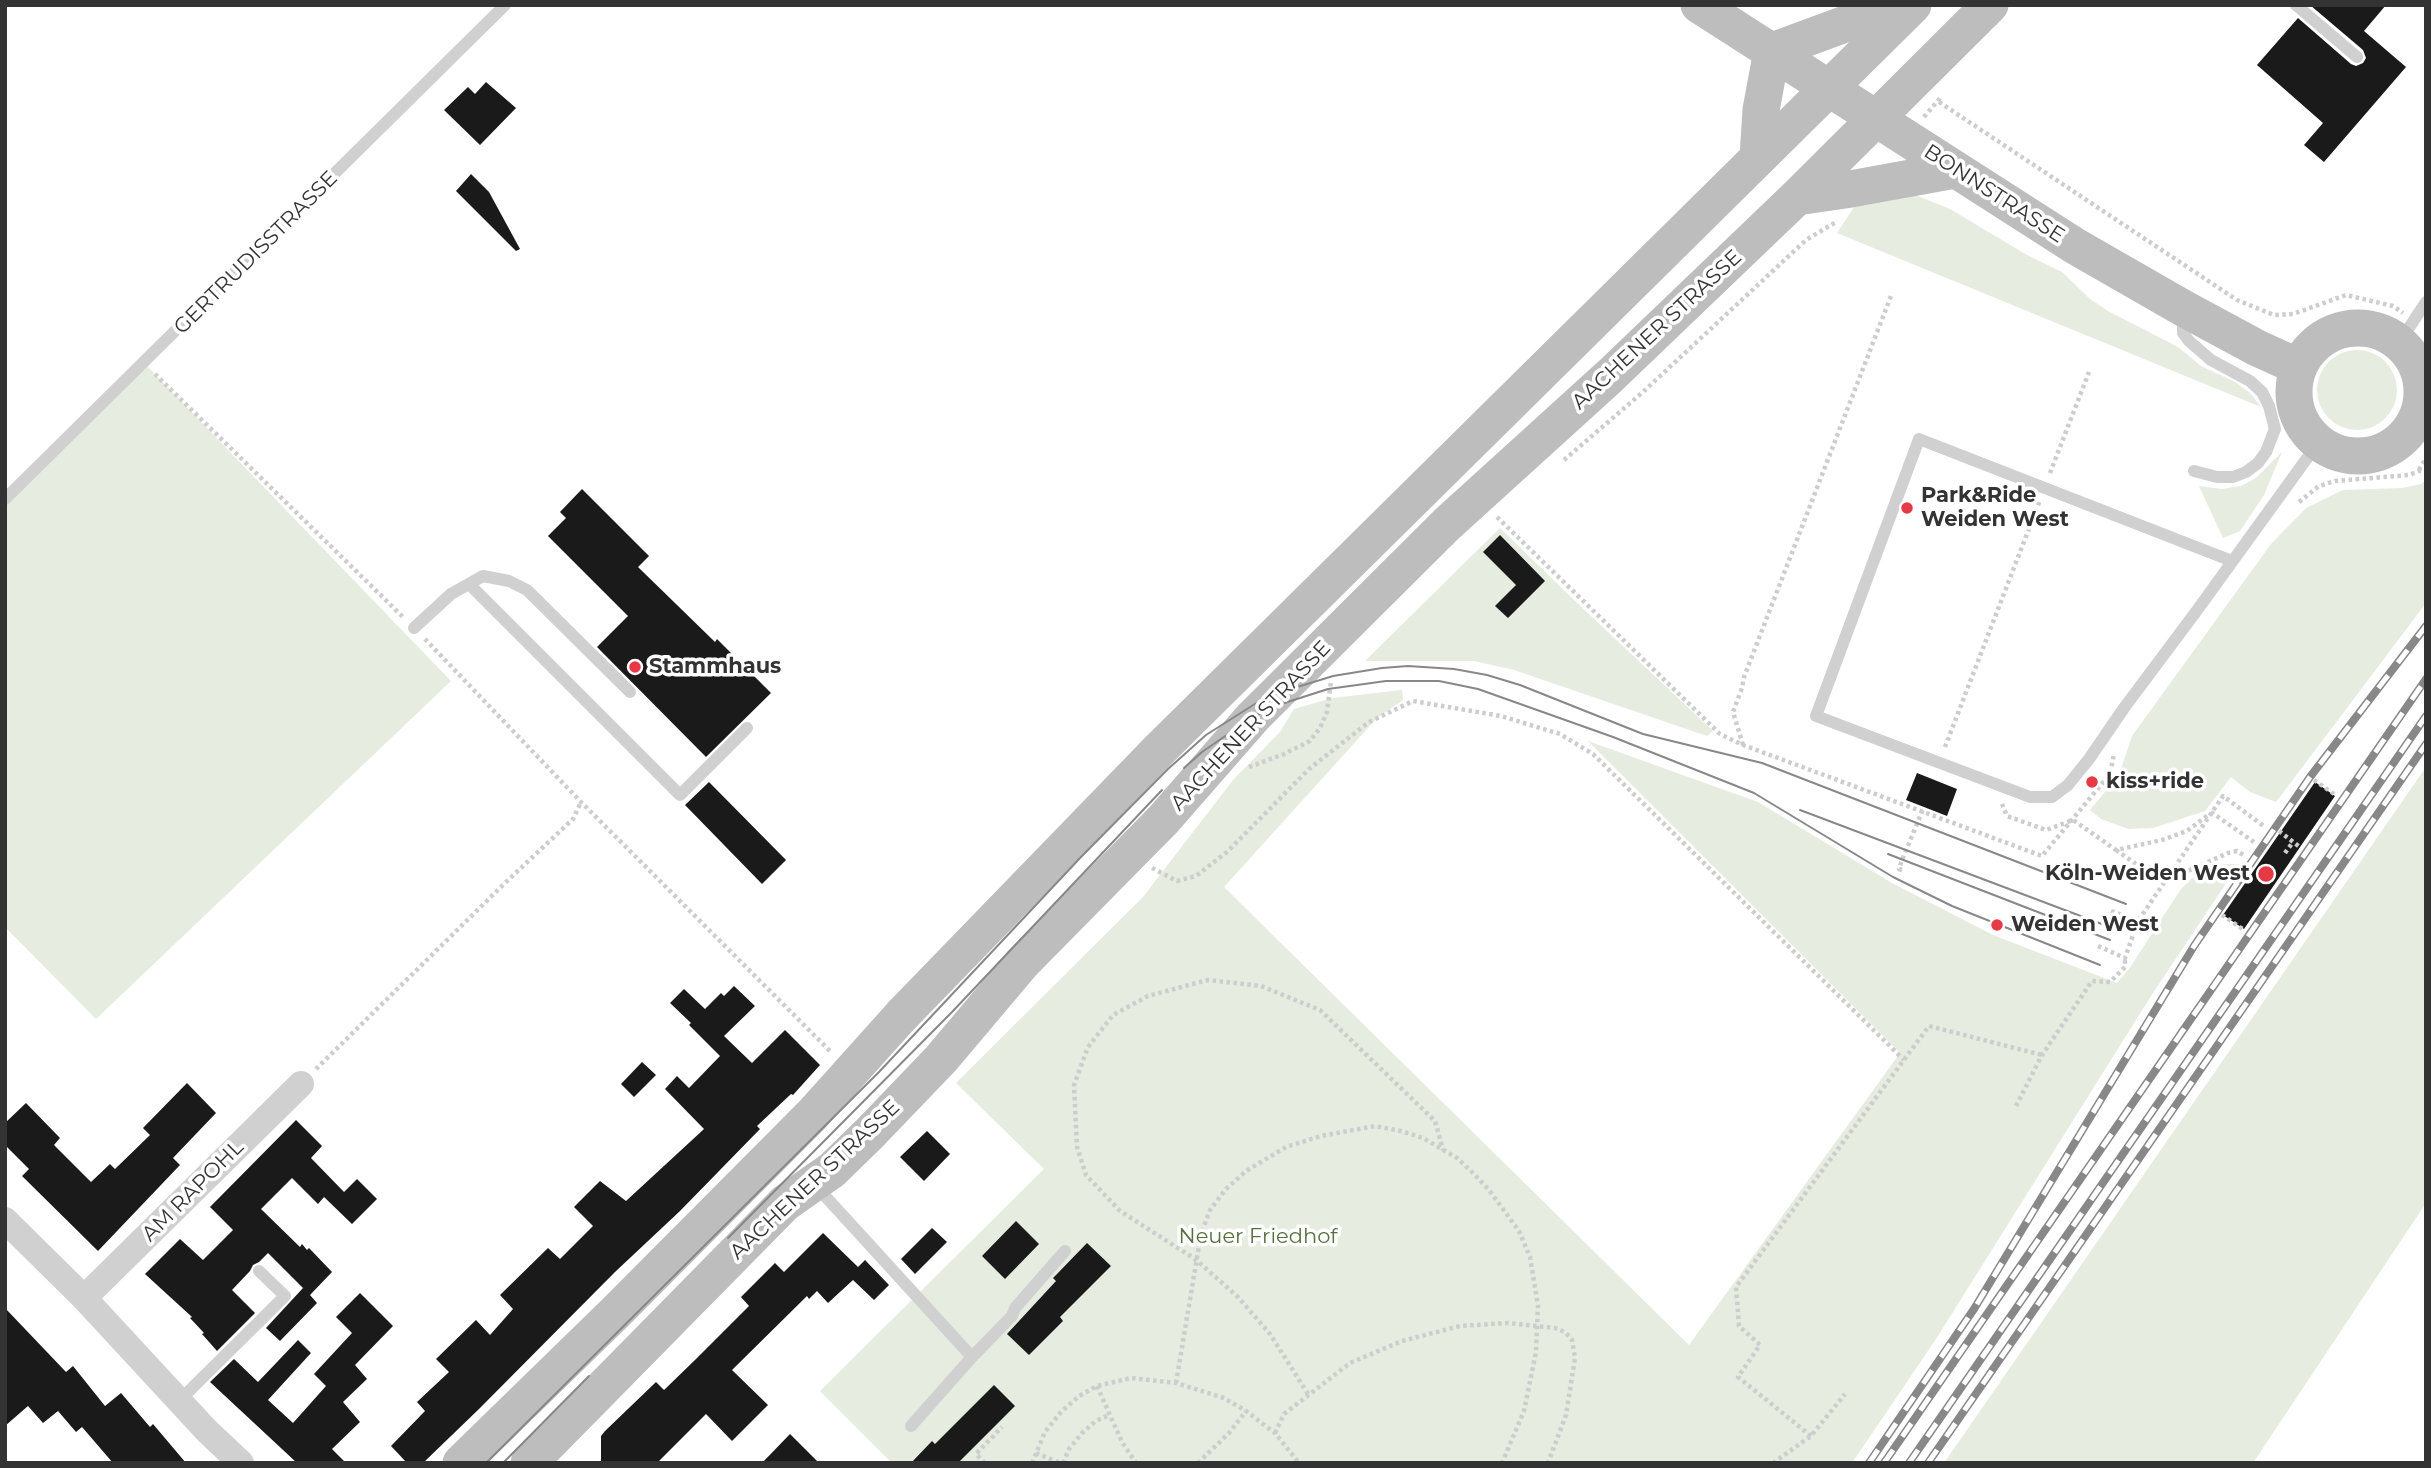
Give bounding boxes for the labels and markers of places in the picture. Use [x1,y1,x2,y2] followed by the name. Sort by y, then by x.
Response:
[1921,483,2069,533] place label: Park&Ride Weiden West
[1899,500,1915,516] marker: Park&Ride Weiden West
[649,654,781,680] place label: Stammhaus
[627,659,643,675] marker: Stammhaus
[2106,769,2204,795] place label: kiss+ride
[2084,774,2100,790] marker: kiss+ride
[2045,861,2250,887] place label: Köln-Weiden West
[2256,864,2276,884] marker: Köln-Weiden West
[2011,912,2159,938] place label: Weiden West
[1989,917,2005,933] marker: Weiden West

